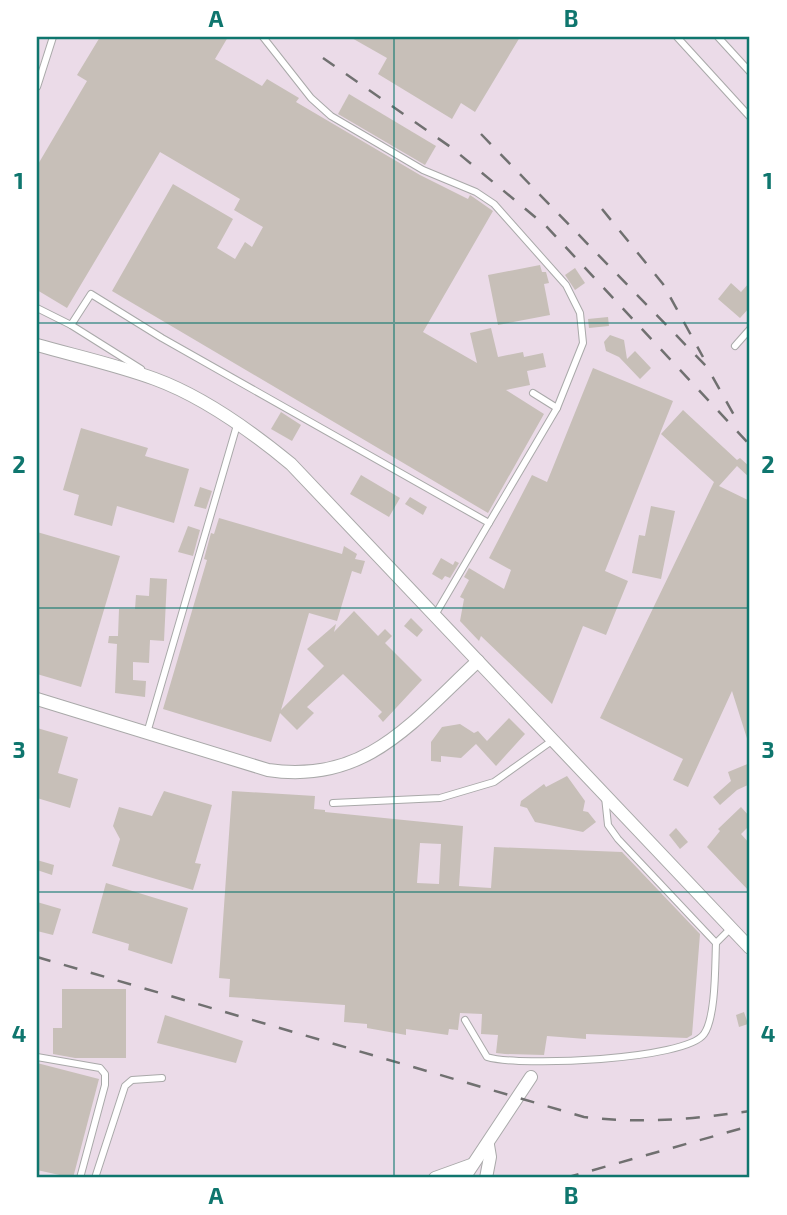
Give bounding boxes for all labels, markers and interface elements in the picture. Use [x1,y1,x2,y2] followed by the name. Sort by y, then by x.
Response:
[208,4,224,32] text: A
[564,4,578,32] text: B
[14,166,24,194] text: 1
[763,166,773,194] text: 1
[12,450,26,478] text: 2
[761,450,775,478] text: 2
[12,735,26,763] text: 3
[761,735,775,763] text: 3
[12,1019,26,1047] text: 4
[761,1019,775,1047] text: 4
[208,1181,224,1209] text: A
[564,1181,578,1209] text: B

